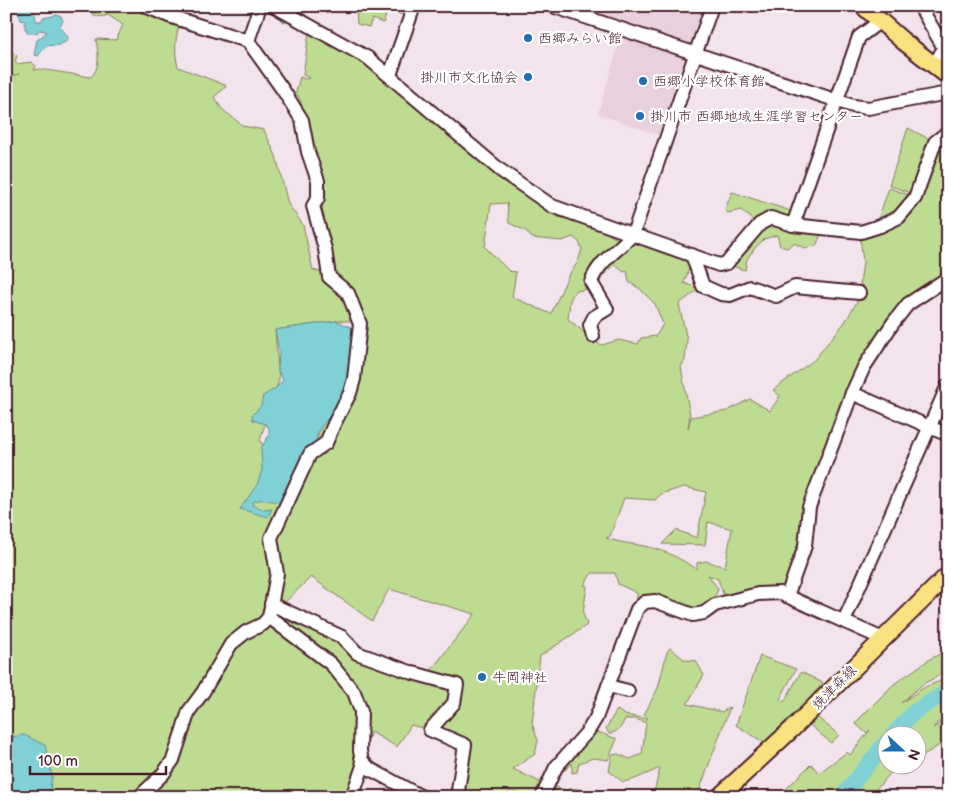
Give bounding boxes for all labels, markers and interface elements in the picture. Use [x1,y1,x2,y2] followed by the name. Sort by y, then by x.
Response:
[538,30,622,47] place label: 西郷みらい館
[522,32,534,44] marker: 西郷みらい館
[420,69,518,86] place label: 掛川市文化協会
[522,71,534,83] marker: 掛川市文化協会
[653,73,765,90] place label: 西郷小学校体育館
[637,75,649,87] marker: 西郷小学校体育館
[650,108,863,125] place label: 掛川市 西郷地域生涯学習センター
[634,110,646,122] marker: 掛川市 西郷地域生涯学習センター
[809,662,860,713] street label: 焼津森線
[492,669,548,686] place label: 牛岡神社
[476,671,488,683] marker: 牛岡神社
[876,726,926,776] north arrow
[30,743,166,775] scale bar
[904,747,923,762] text: N
[38,752,78,771] text: 100 m

